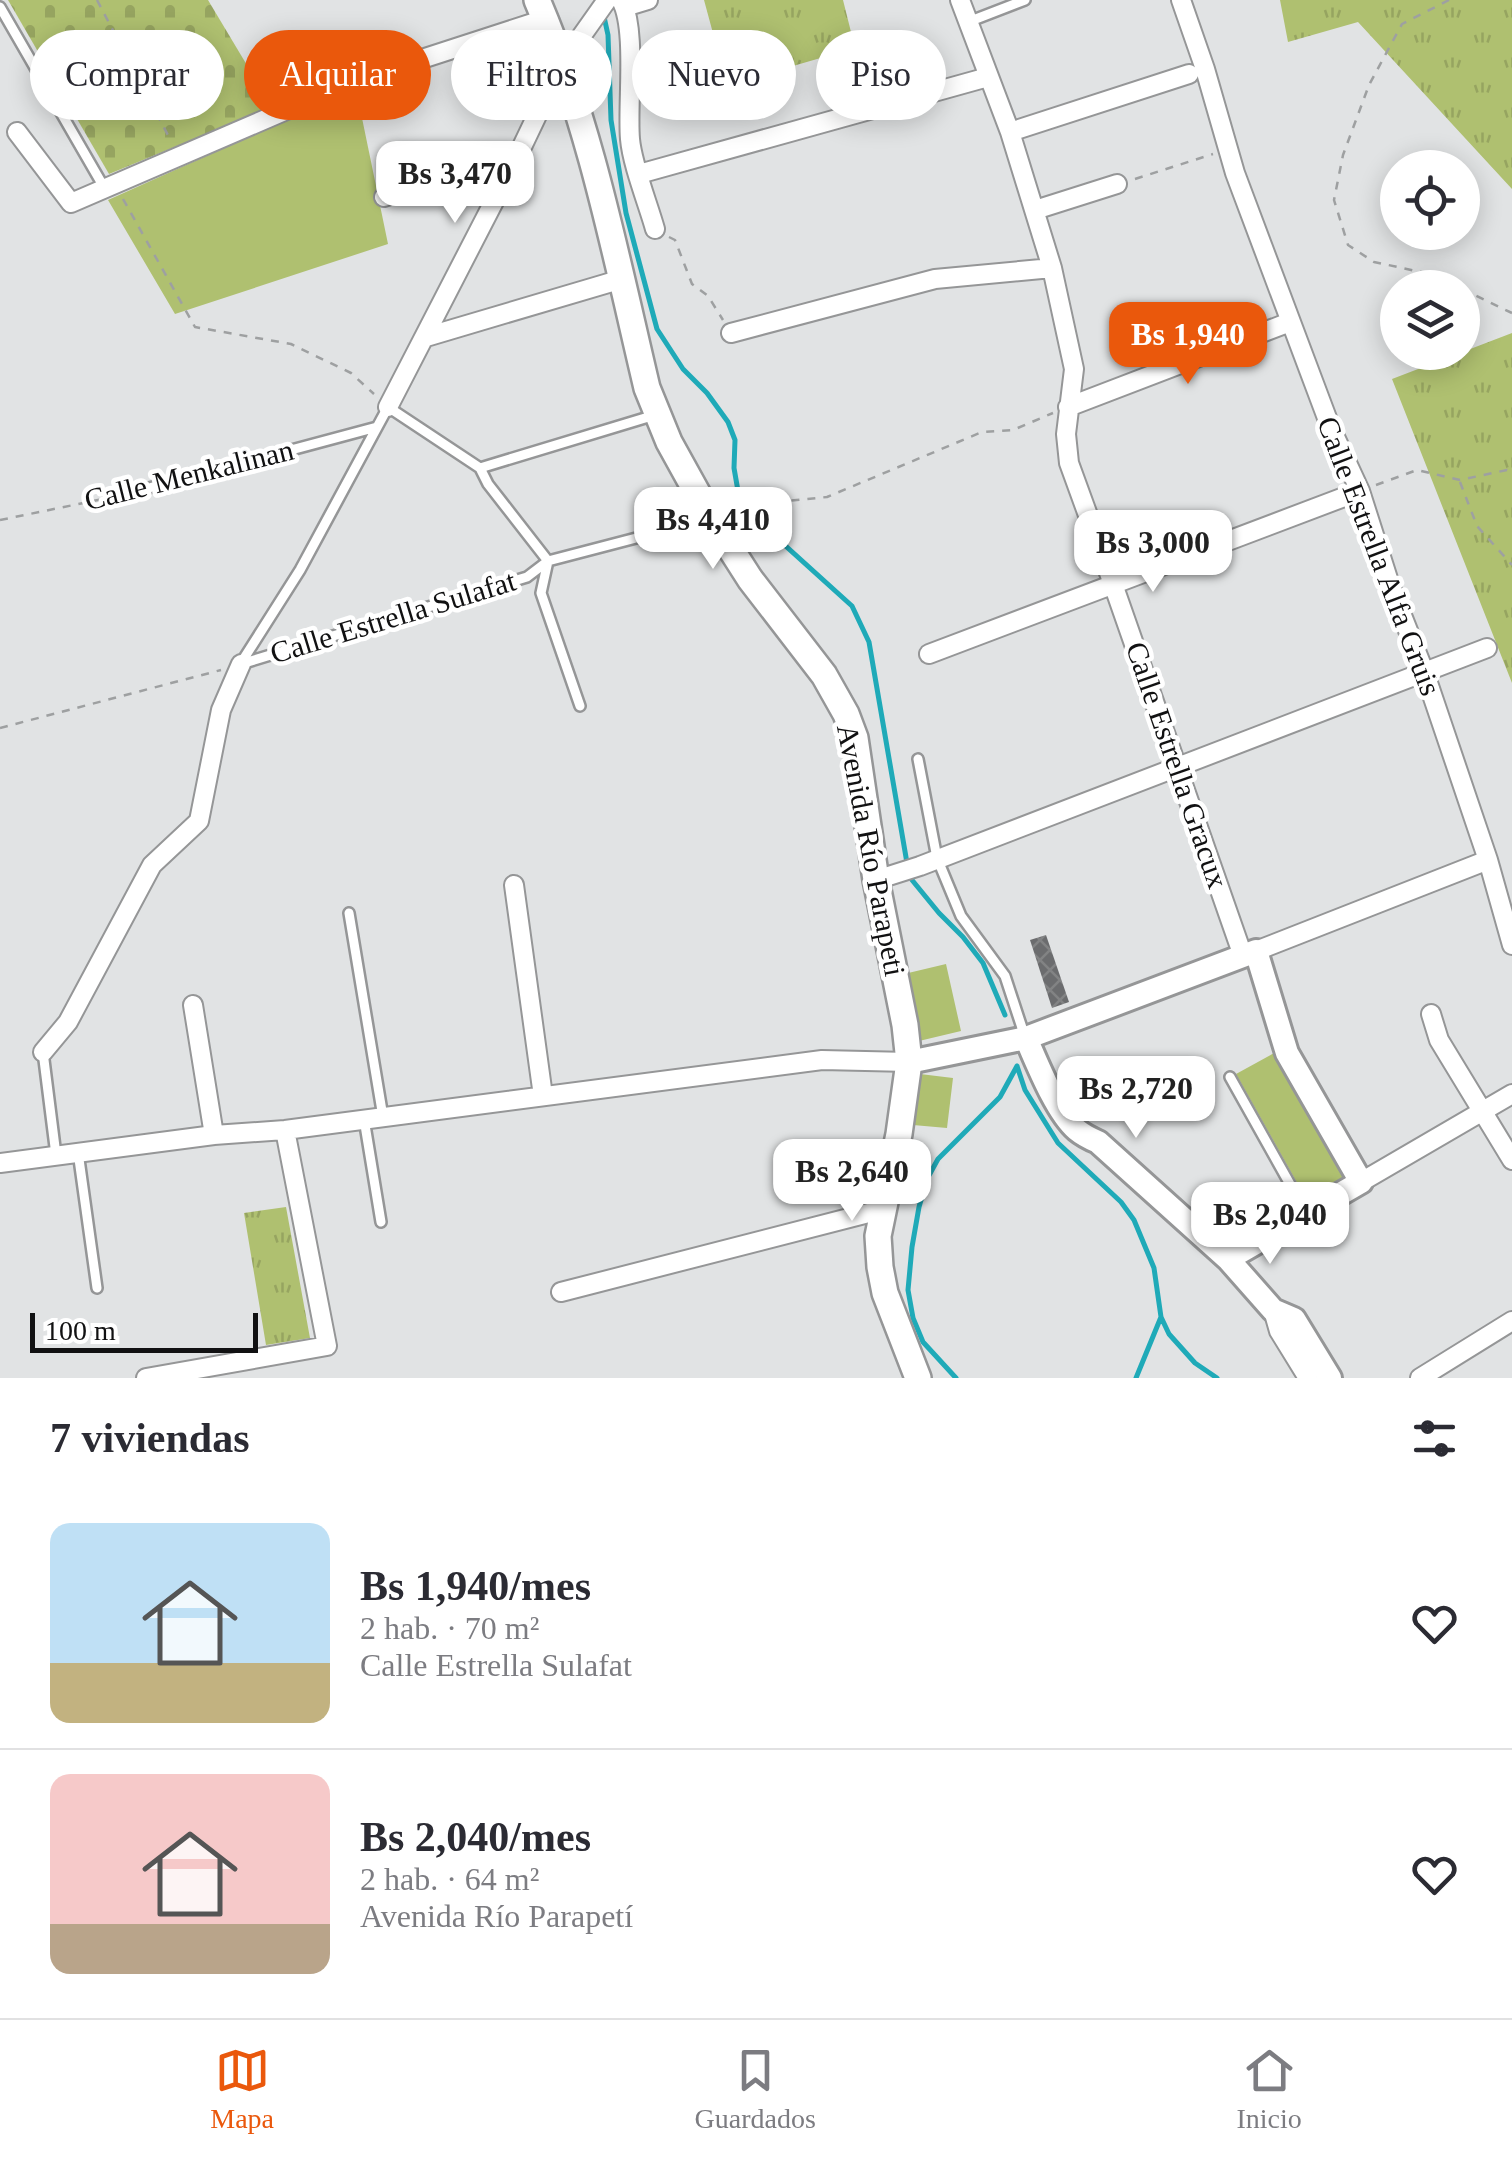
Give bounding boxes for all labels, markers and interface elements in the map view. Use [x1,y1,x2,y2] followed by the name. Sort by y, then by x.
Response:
[30,30,224,120] chip: Comprar
[244,30,431,120] chip: Alquilar
[451,30,612,120] chip: Filtros
[632,30,796,120] chip: Nuevo
[816,30,946,120] chip: Piso
[352,141,558,226] pin: Bs 3,470
[1380,150,1480,370] map controls
[1380,150,1480,250] button: locate
[398,155,512,191] text: Bs 3,470
[1380,270,1480,370] button: layers
[1085,302,1291,387] pin: Bs 1,940
[1131,316,1245,352] text: Bs 1,940
[1311,412,1448,700] street label: Calle Estrella Alfa Gruis
[81,433,297,516] street label: Calle Menkalinan
[610,487,816,572] pin: Bs 4,410
[656,501,770,537] text: Bs 4,410
[1050,510,1256,595] pin: Bs 3,000
[1096,524,1210,560] text: Bs 3,000
[266,563,520,670] street label: Calle Estrella Sulafat
[1120,637,1235,892] street label: Calle Estrella Gracux
[831,721,912,979] street label: Avenida Río Parapeti
[1033,1056,1239,1141] pin: Bs 2,720
[1079,1070,1193,1106] text: Bs 2,720
[749,1139,955,1224] pin: Bs 2,640
[795,1153,909,1189] text: Bs 2,640
[1167,1182,1373,1267] pin: Bs 2,040
[1213,1196,1327,1232] text: Bs 2,040
[30,1308,258,1352] scale bar
[45,1315,116,1346] text: 100 m
[1407,1411,1462,1466] icon: filters
[50,1415,250,1461] text: 7 viviendas
[130,1563,250,1683] icon: home
[360,1563,591,1609] text: Bs 1,940/mes
[1407,1596,1462,1651] icon: heart
[360,1610,539,1646] text: 2 hab. · 70 m²
[360,1647,632,1683] text: Calle Estrella Sulafat
[130,1814,250,1934] icon: home
[360,1814,591,1860] text: Bs 2,040/mes
[1407,1847,1462,1902] icon: heart
[360,1861,539,1897] text: 2 hab. · 64 m²
[360,1898,633,1934] text: Avenida Río Parapetí
[210,2043,274,2135] tab: Mapa
[695,2043,816,2135] tab: Guardados
[1236,2043,1302,2135] tab: Inicio

